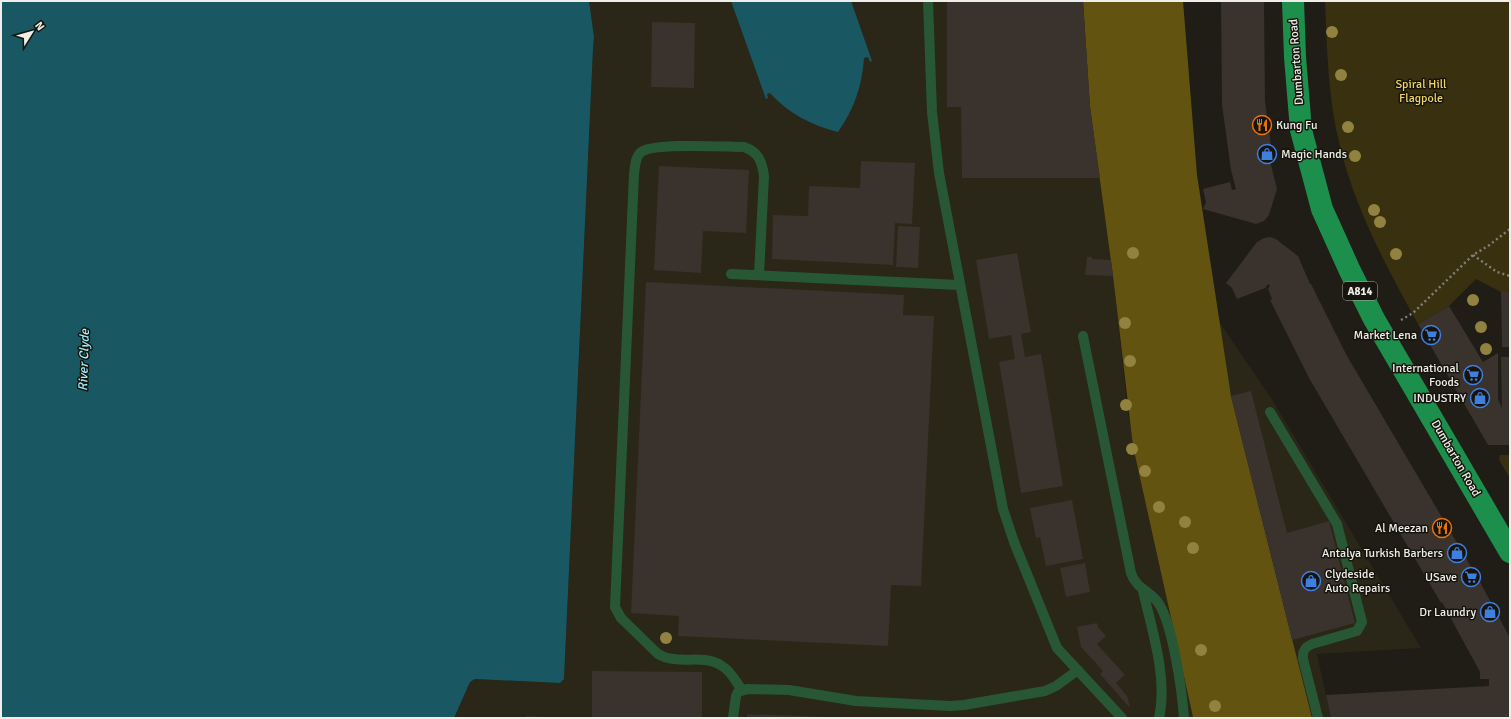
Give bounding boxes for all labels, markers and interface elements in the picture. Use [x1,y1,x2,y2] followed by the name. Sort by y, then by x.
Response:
[12,12,52,52] north arrow
[1286,18,1307,105] street label: Dumbarton Road
[32,19,47,33] text: N
[1395,77,1447,106] park label: Spiral Hill Flagpole
[1251,114,1273,136] restaurant icon: Kung Fu
[1276,118,1318,133] place label: Kung Fu
[1256,143,1278,165] shop icon: Magic Hands
[1281,147,1347,162] place label: Magic Hands
[1343,282,1377,300] road number: A814
[1420,324,1442,346] supermarket icon: Market Lena
[75,327,93,391] water label: River Clyde
[1354,328,1417,343] place label: Market Lena
[1392,361,1459,390] place label: International Foods
[1462,364,1484,386] supermarket icon: International Foods
[1469,387,1491,409] shop icon: INDUSTRY
[1413,391,1466,406] place label: INDUSTRY
[1428,417,1484,499] street label: Dumbarton Road
[1431,517,1453,539] restaurant icon: Al Meezan
[1375,521,1428,536] place label: Al Meezan
[1446,542,1468,564] shop icon: Antalya Turkish Barbers
[1322,546,1443,561] place label: Antalya Turkish Barbers
[1460,566,1482,588] supermarket icon: USave
[1325,567,1390,596] place label: Clydeside Auto Repairs
[1300,570,1322,592] shop icon: Clydeside Auto Repairs
[1425,570,1457,585] place label: USave
[1479,601,1501,623] shop icon: Dr Laundry
[1419,605,1476,620] place label: Dr Laundry

